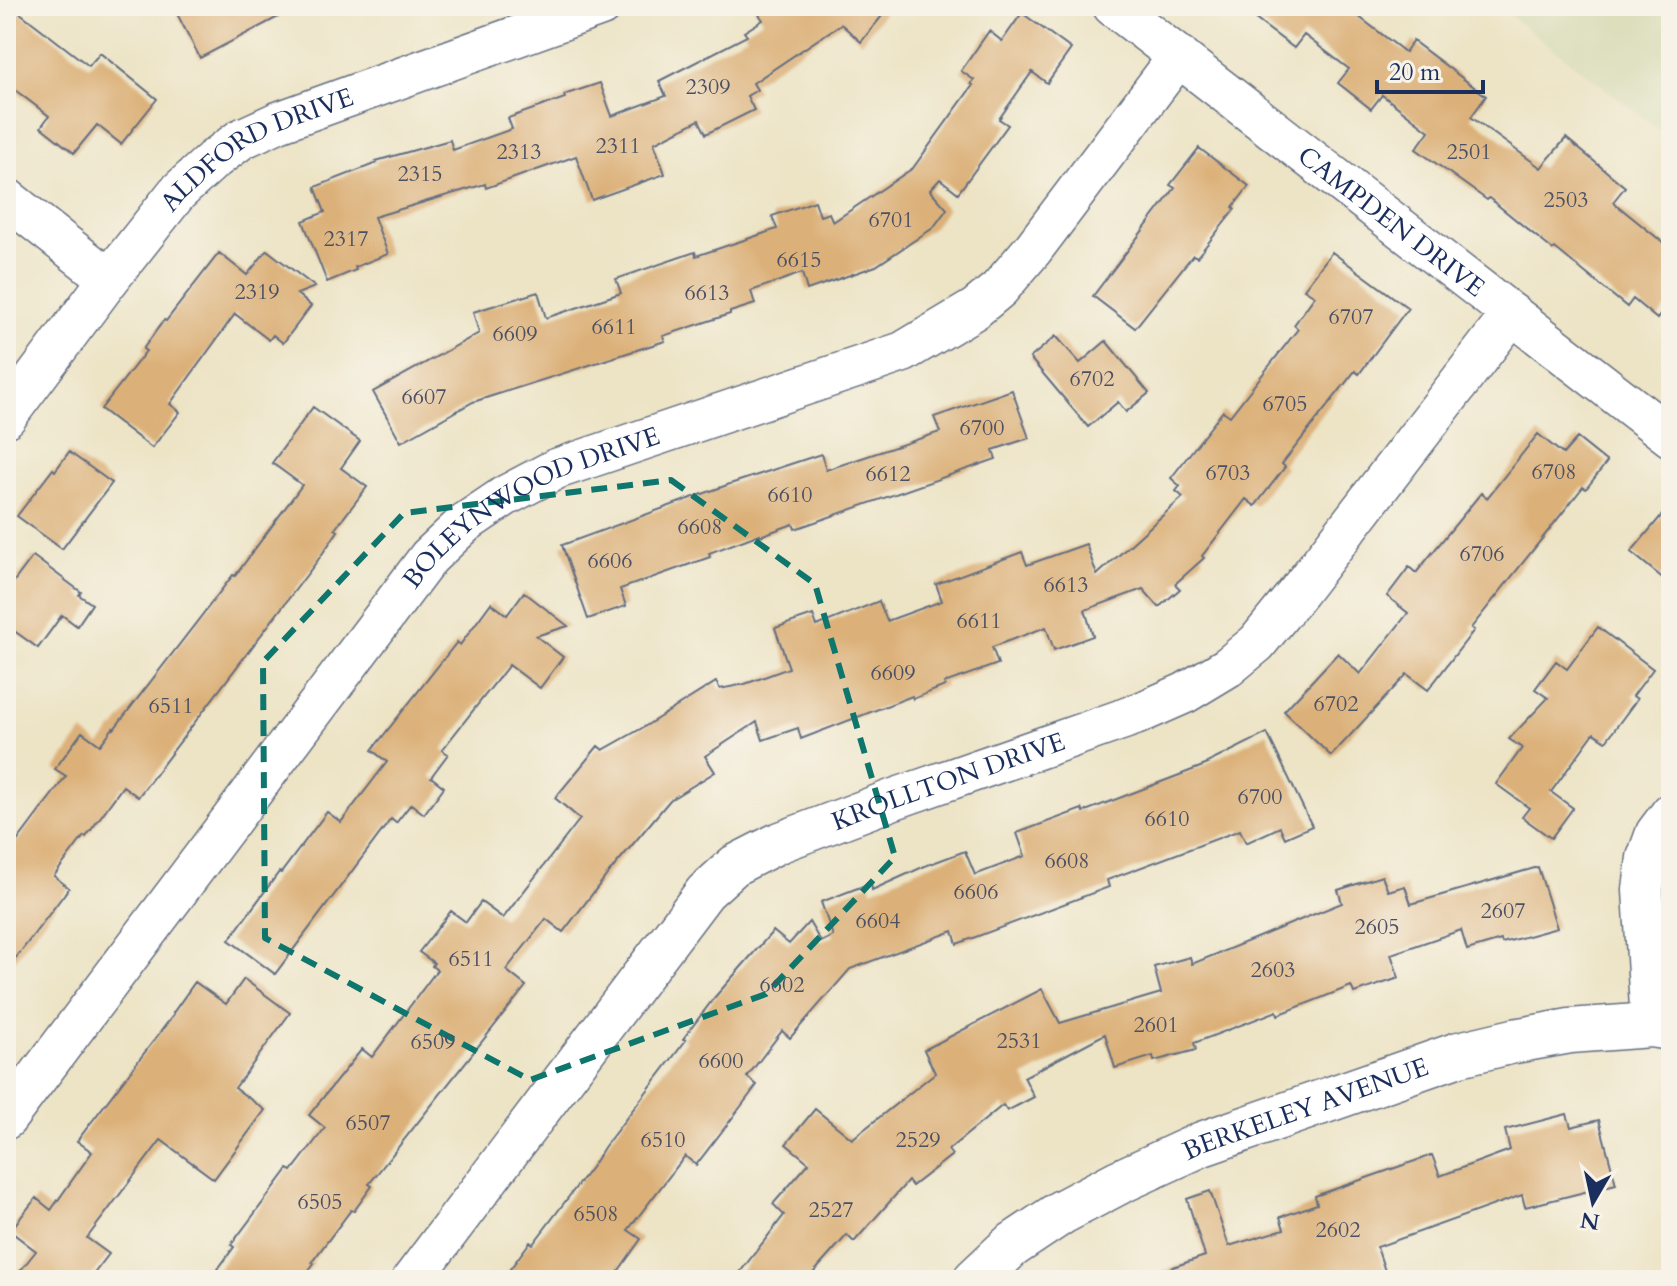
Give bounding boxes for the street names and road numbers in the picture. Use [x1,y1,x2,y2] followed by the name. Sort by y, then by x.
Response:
[152,79,358,219] street label: ALDFORD DRIVE
[1290,138,1492,305] street label: CAMPDEN DRIVE
[395,418,664,596] street label: BOLEYNWOOD DRIVE
[827,724,1070,839] street label: KROLLTON DRIVE
[1177,1049,1433,1169] street label: BERKELEY AVENUE

